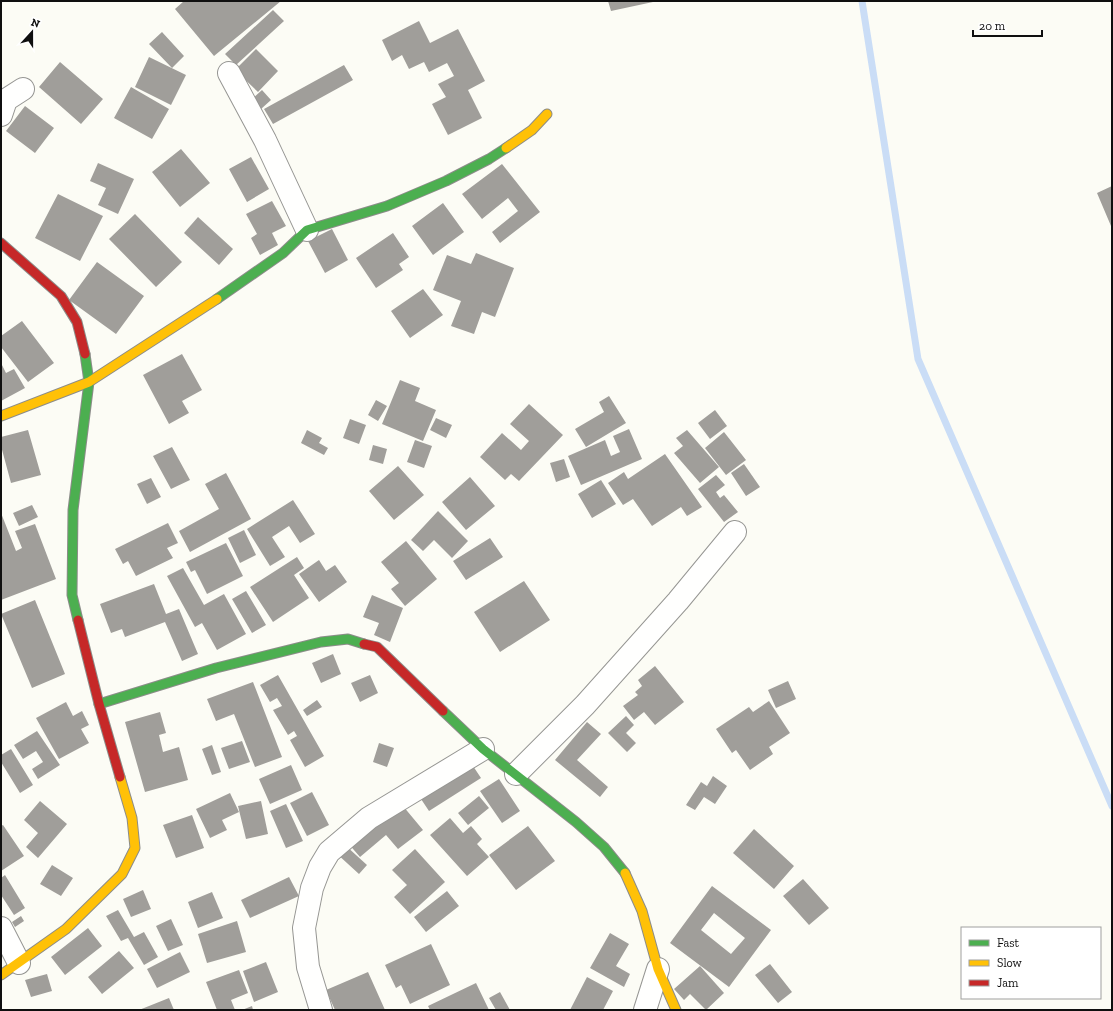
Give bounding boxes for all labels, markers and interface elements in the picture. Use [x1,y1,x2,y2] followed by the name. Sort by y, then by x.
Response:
[12,12,52,52] north arrow
[973,12,1042,38] scale bar
[29,16,42,31] text: N
[979,19,1006,33] text: 20 m
[961,927,1101,999] legend
[997,936,1020,950] text: Fast
[997,956,1023,970] text: Slow
[997,976,1019,990] text: Jam

